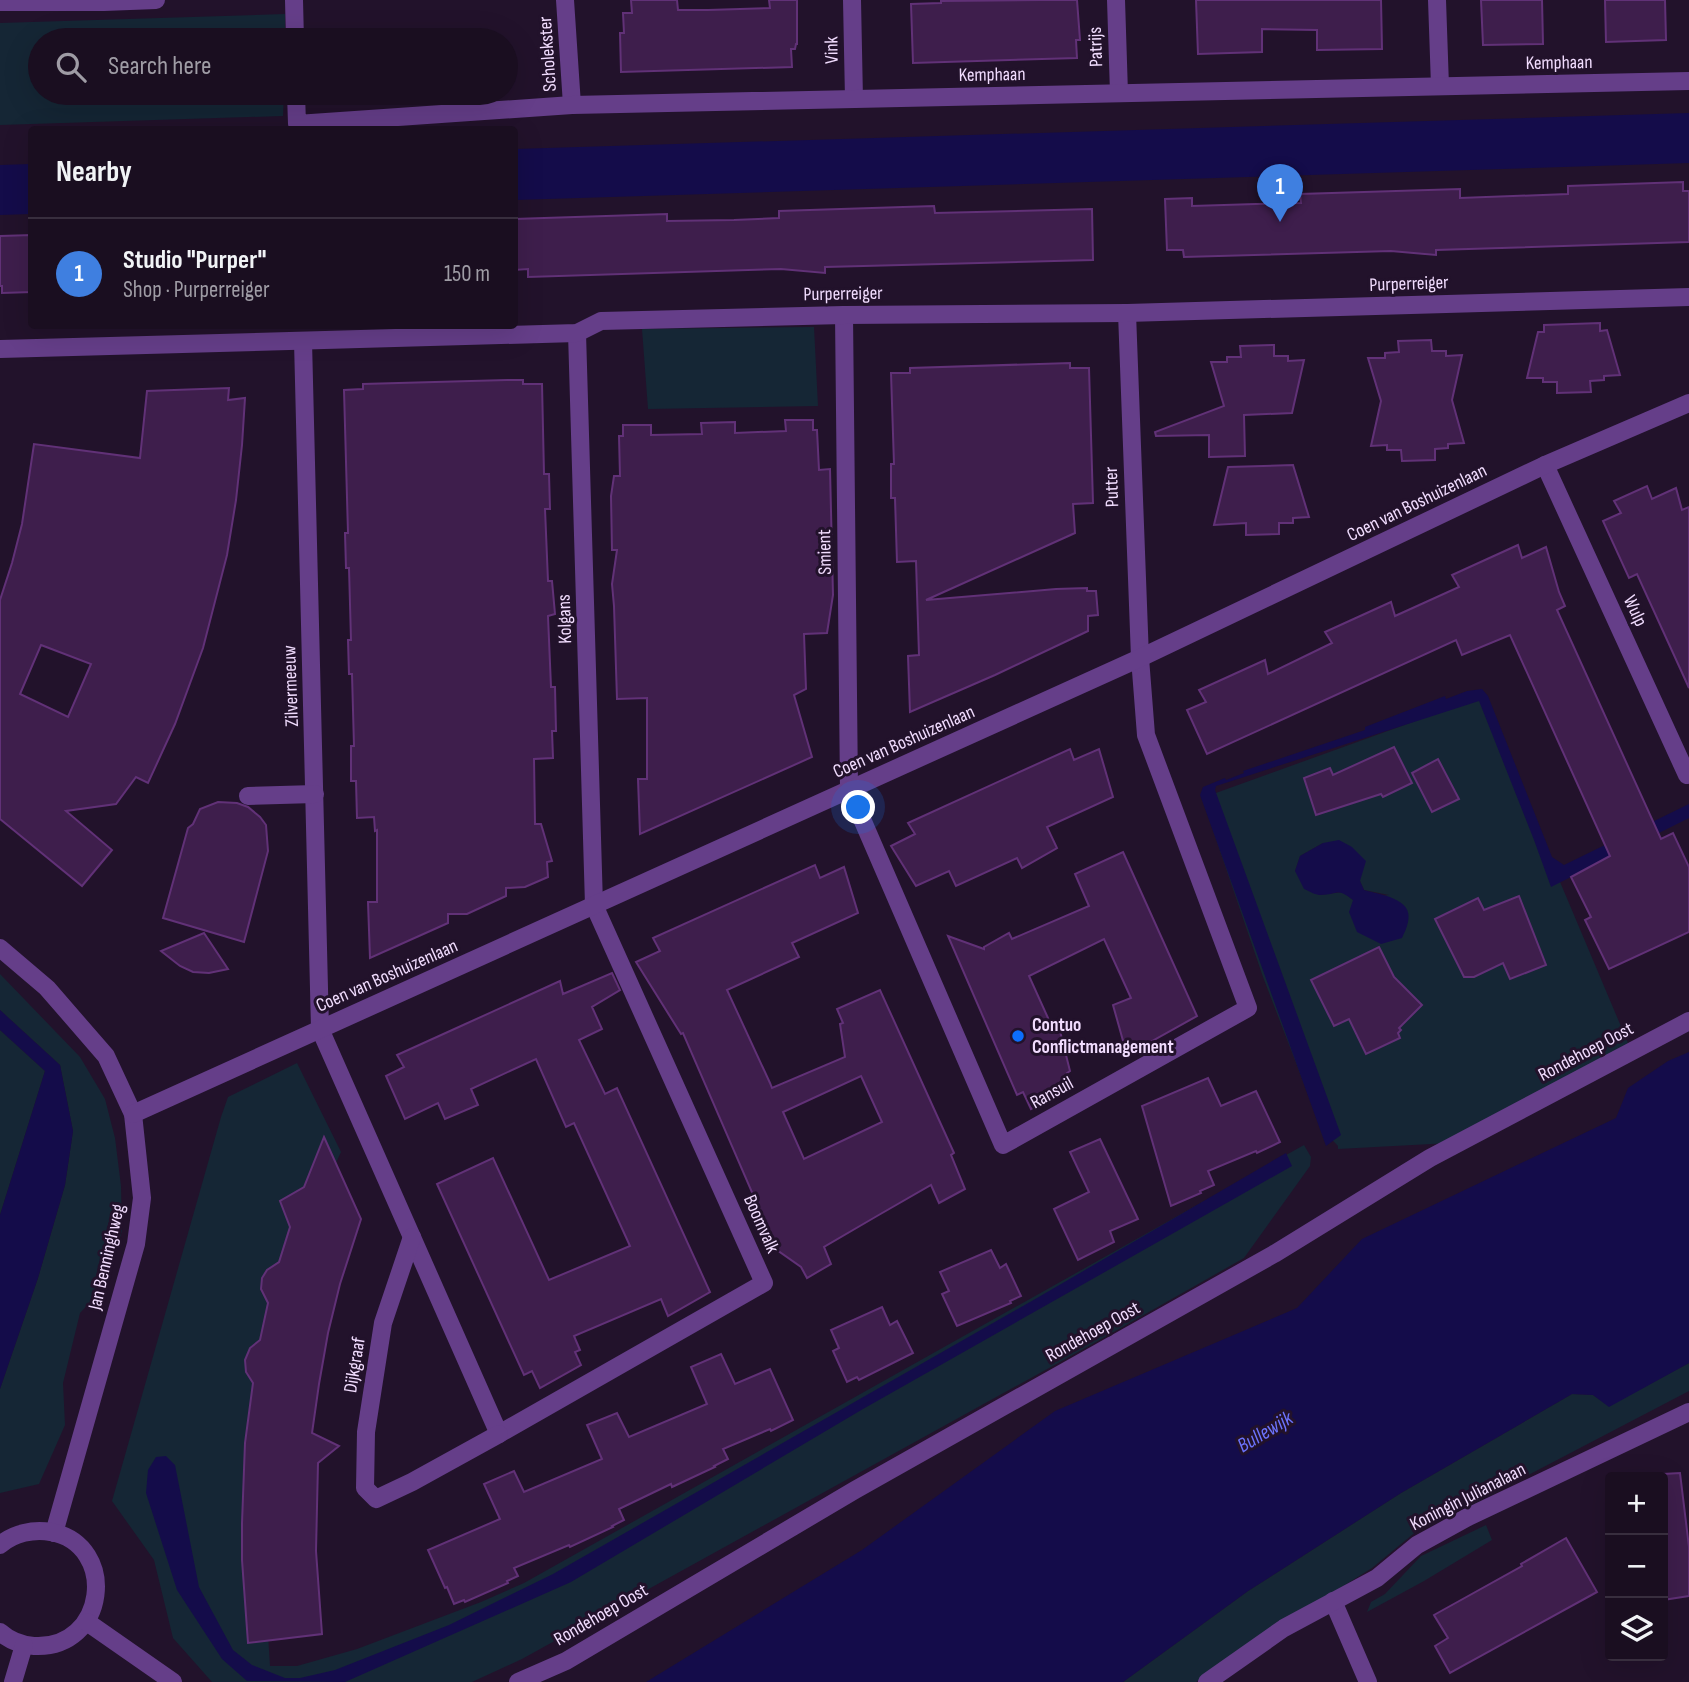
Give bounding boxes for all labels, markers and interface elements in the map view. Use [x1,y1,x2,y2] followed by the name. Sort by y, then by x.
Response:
[534,15,562,92] street label: Scholekster
[1084,26,1108,67] street label: Patrijs
[28,28,518,105] search box
[820,35,844,64] street label: Vink
[52,48,90,86] icon: search
[108,51,211,82] text: Search here
[1525,51,1593,75] street label: Kemphaan
[958,63,1026,87] street label: Kemphaan
[56,154,132,190] text: Nearby
[1257,164,1303,222] pin: 1
[123,245,266,276] text: Studio "Purper"
[74,260,84,288] text: 1
[444,260,490,288] text: 150 m
[1369,271,1450,297] street label: Purperreiger
[123,276,270,304] text: Shop · Purperreiger
[803,282,883,306] street label: Purperreiger
[1343,459,1491,547] street label: Coen van Boshuizenlaan
[1100,466,1124,508] street label: Putter
[813,529,837,575] street label: Smient
[1618,592,1652,630] street label: Wulp
[553,594,577,644] street label: Kolgans
[278,645,304,727] street label: Zilvermeeuw
[830,700,978,784] street label: Coen van Boshuizenlaan
[841,790,875,824] your location
[313,934,461,1018] street label: Coen van Boshuizenlaan
[1032,1014,1174,1059] place label: Contuo Conflictmanagement
[1534,1017,1638,1087] street label: Rondehoep Oost
[1010,1028,1026,1044] marker: Contuo Conflictmanagement
[1026,1072,1078,1114] street label: Ransuil
[738,1191,784,1257] street label: Boomvalk
[83,1201,130,1313] street label: Jan Benninghweg
[1042,1297,1144,1367] street label: Rondehoep Oost
[339,1335,371,1394] street label: Dijkgraaf
[1233,1405,1298,1458] water label: Bullewijk
[1406,1458,1530,1536] street label: Koningin Julianalaan
[1605,1472,1668,1661] map controls
[1605,1472,1668,1535] button: +
[1605,1535,1668,1598] button: −
[550,1579,652,1651] street label: Rondehoep Oost
[1605,1598,1668,1661] button: layers

